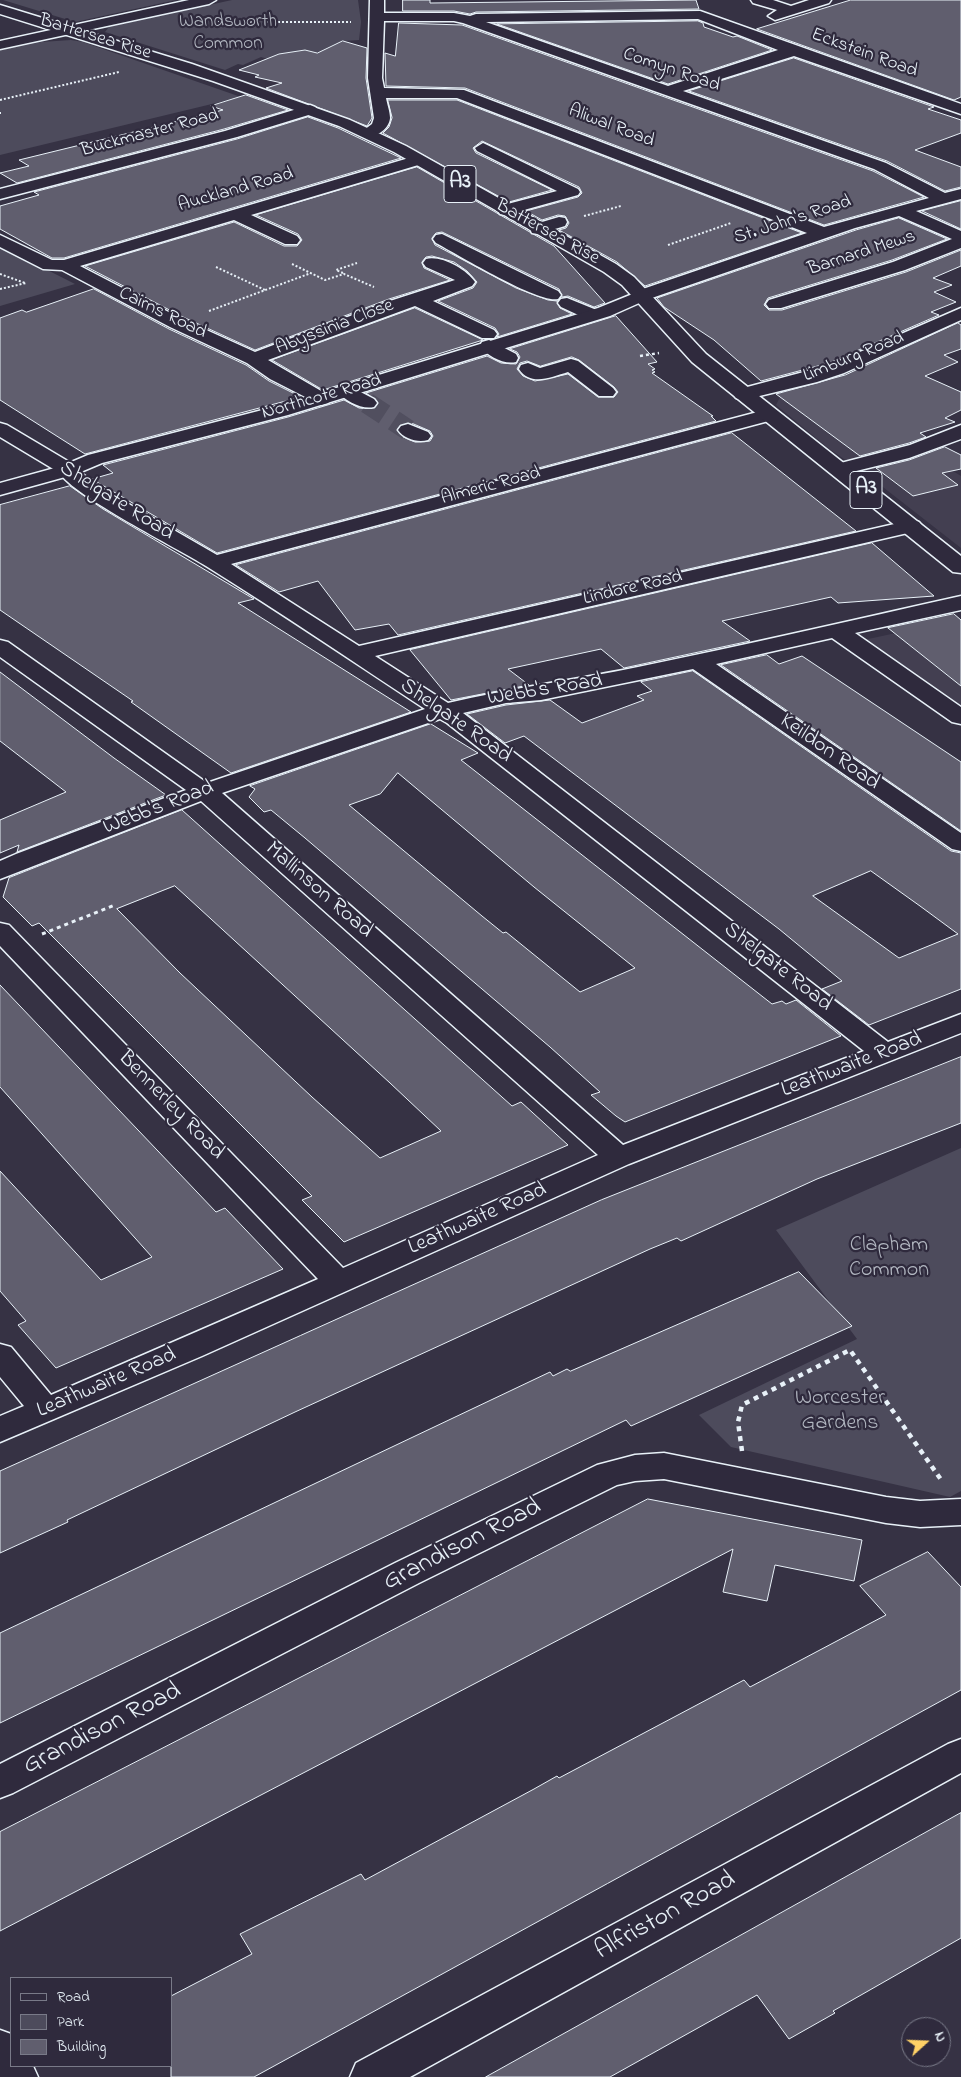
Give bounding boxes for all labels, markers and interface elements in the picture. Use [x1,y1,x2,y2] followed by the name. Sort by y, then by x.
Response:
[36,10,154,66] street label: Battersea Rise
[179,12,277,56] park label: Wandsworth Common
[808,24,920,84] street label: Eckstein Road
[620,44,722,98] street label: Comyn Road
[565,100,657,154] street label: Aliwal Road
[79,105,221,163] street label: Buckmaster Road
[176,164,296,218] street label: Auckland Road
[444,165,476,202] road number: A3
[732,191,854,251] street label: St. John's Road
[491,195,603,271] street label: Battersea Rise
[805,226,919,282] street label: Barnard Mews
[114,283,210,345] street label: Cairns Road
[273,295,397,361] street label: Abyssinia Close
[800,327,908,389] street label: Limburg Road
[260,370,384,426] street label: Northcote Road
[54,456,178,548] street label: Shelgate Road
[439,463,543,511] street label: Almeric Road
[850,472,882,508] road number: A3
[581,567,685,611] street label: Lindore Road
[485,669,605,713] street label: Webb's Road
[394,674,516,770] street label: Shelgate Road
[774,709,884,797] street label: Keildon Road
[100,776,218,842] street label: Webb's Road
[259,837,377,945] street label: Mallinson Road
[717,917,837,1019] street label: Shelgate Road
[778,1027,926,1105] street label: Leathwaite Road
[111,1046,229,1166] street label: Bennerley Road
[405,1178,551,1262] street label: Leathwaite Road
[849,1233,929,1284] park label: Clapham Common
[33,1343,181,1425] street label: Leathwaite Road
[795,1386,885,1438] park label: Worcester Gardens
[379,1493,547,1599] street label: Grandison Road
[19,1677,187,1783] street label: Grandison Road
[590,1866,742,1968] street label: Alfriston Road
[10,1977,172,2067] legend
[57,1986,90,2008] text: Road
[57,2011,84,2033] text: Park
[901,2017,951,2067] north arrow
[928,2029,951,2045] text: N
[57,2036,106,2058] text: Building

